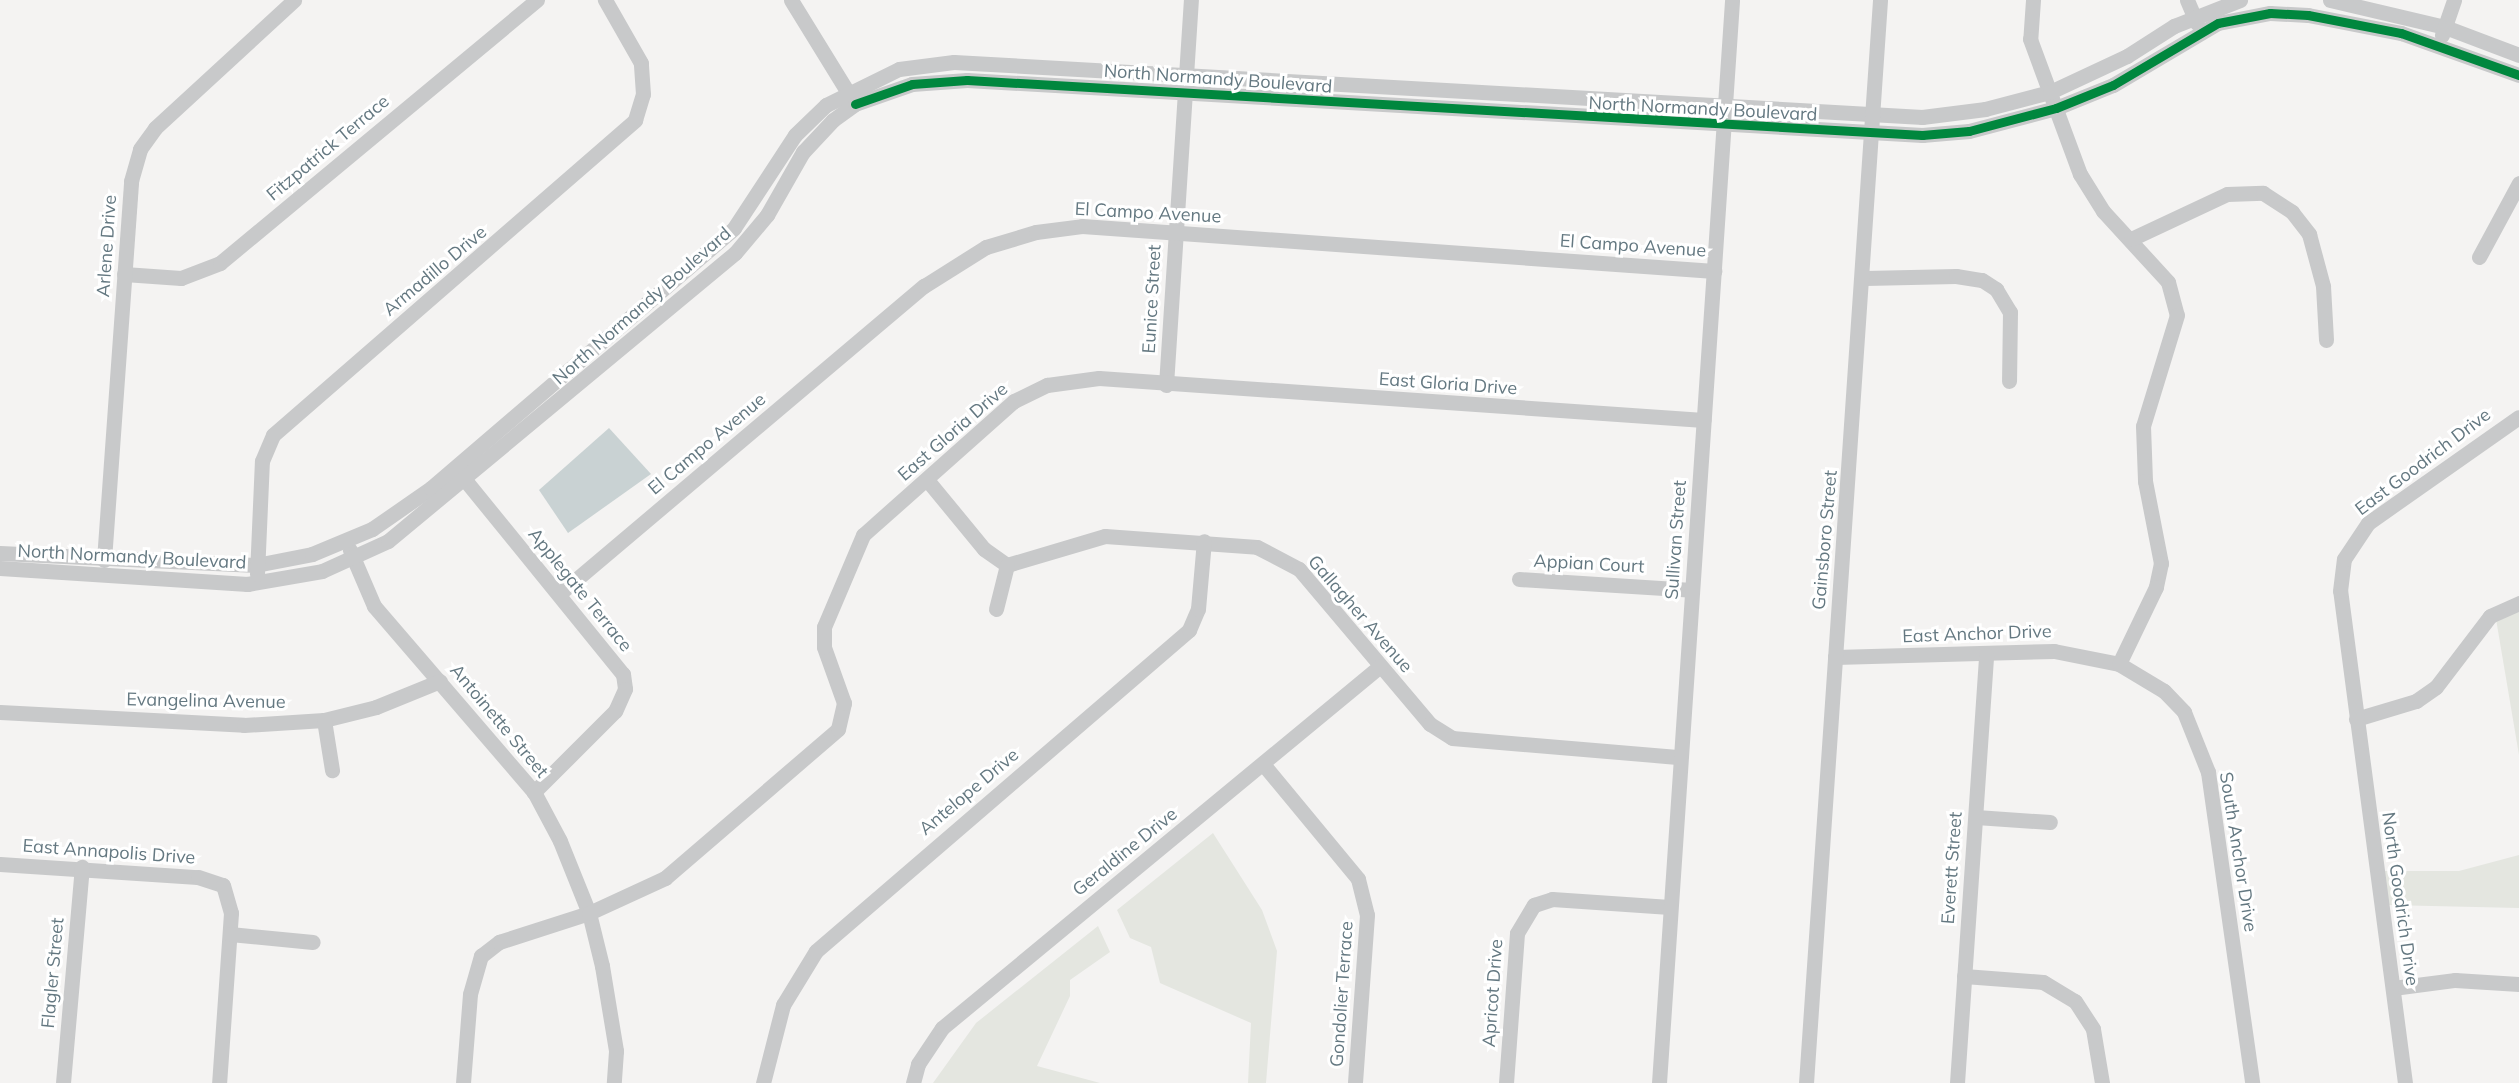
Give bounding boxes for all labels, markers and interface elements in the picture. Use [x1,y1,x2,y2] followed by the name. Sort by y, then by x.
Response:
[1103,60,1333,98] street label: North Normandy Boulevard
[262,90,394,206] street label: Fitzpatrick Terrace
[1588,92,1818,126] street label: North Normandy Boulevard
[93,194,121,298] street label: Arlene Drive
[1074,198,1222,228] street label: El Campo Avenue
[379,221,491,321] street label: Armadillo Drive
[548,223,736,389] street label: North Normandy Boulevard
[1559,230,1707,262] street label: El Campo Avenue
[1138,244,1166,354] street label: Eunice Street
[1378,368,1518,400] street label: East Gloria Drive
[894,378,1012,486] street label: East Gloria Drive
[644,389,770,499] street label: El Campo Avenue
[2351,404,2495,520] street label: East Goodrich Drive
[1808,469,1842,611] street label: Gainsboro Street
[1661,480,1691,600] street label: Sullivan Street
[524,524,636,656] street label: Applegate Terrace
[17,540,247,574] street label: North Normandy Boulevard
[1533,550,1645,578] street label: Appian Court
[1303,551,1417,677] street label: Gallagher Avenue
[1902,621,2052,647] street label: East Anchor Drive
[445,660,553,782] street label: Antoinette Street
[126,689,286,713] street label: Evangelina Avenue
[915,744,1023,840] street label: Antelope Drive
[2215,770,2261,934] street label: South Anchor Drive
[1068,803,1182,901] street label: Geraldine Drive
[1937,811,1967,925] street label: Everett Street
[2377,811,2423,987] street label: North Goodrich Drive
[22,835,196,869] street label: East Annapolis Drive
[37,917,69,1029] street label: Flagler Street
[1326,920,1358,1068] street label: Gondolier Terrace
[1478,938,1508,1048] street label: Apricot Drive

